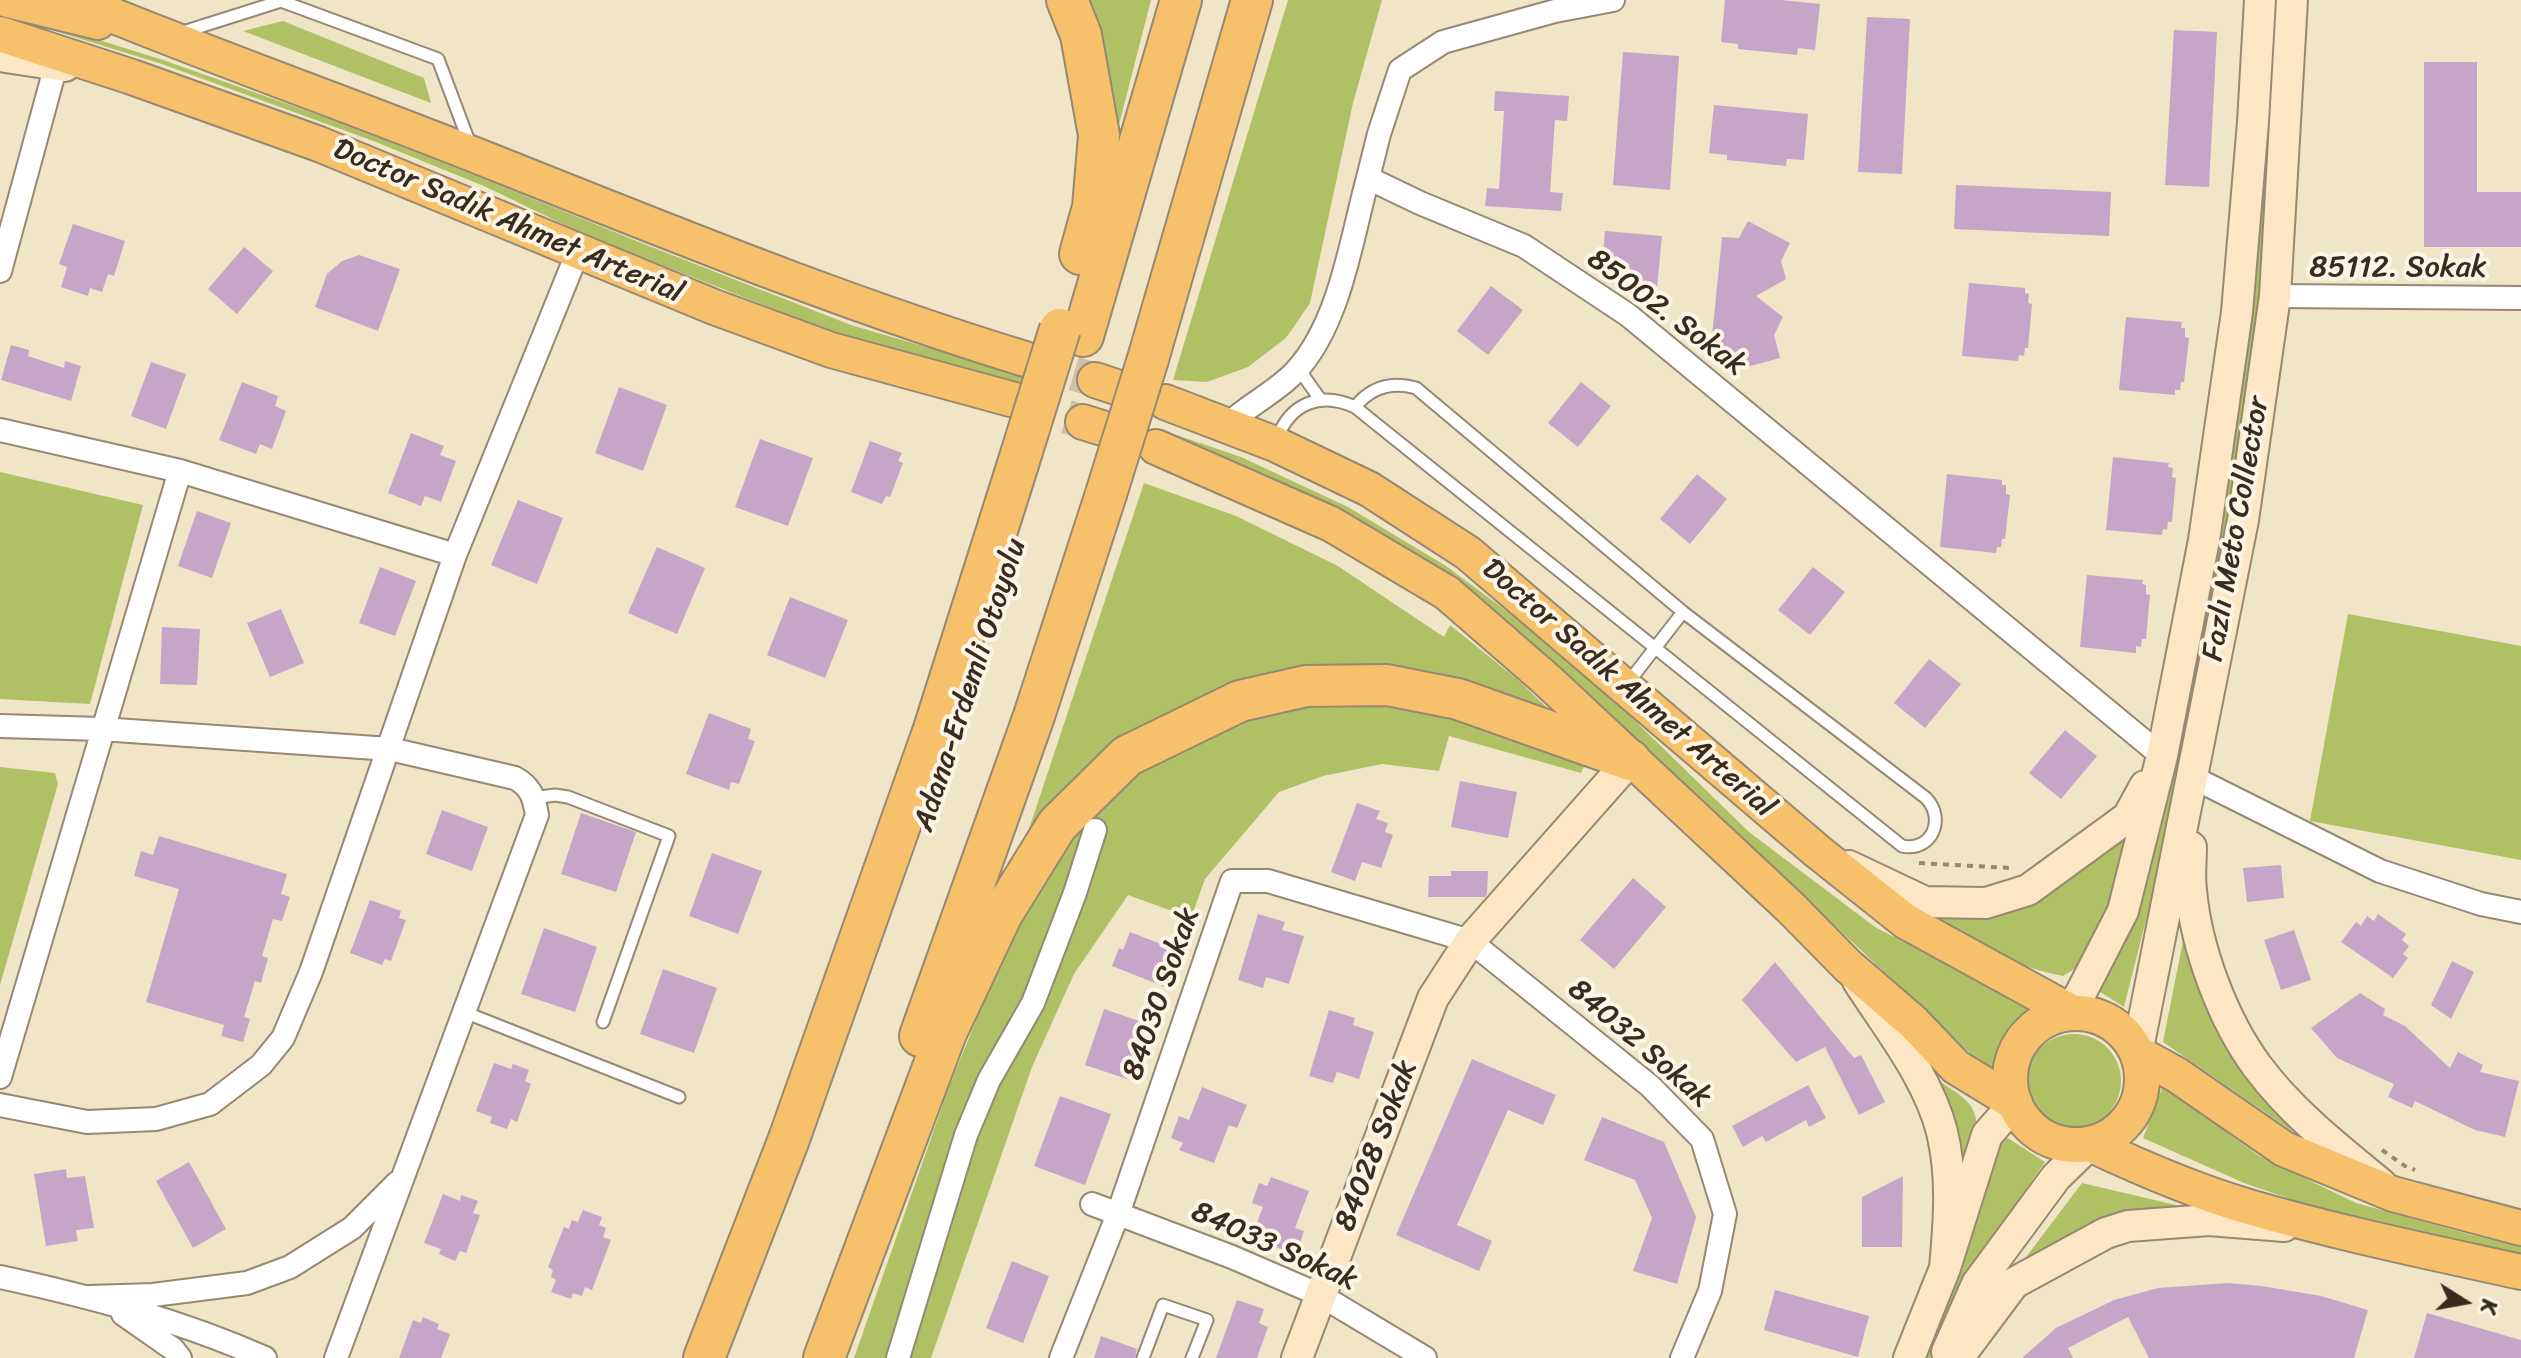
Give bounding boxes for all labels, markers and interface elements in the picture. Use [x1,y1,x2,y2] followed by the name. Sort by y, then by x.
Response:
[328,132,688,312] street label: Doctor Sadık Ahmet Arterial
[1579,242,1753,384] street label: 85002. Sokak
[2309,250,2487,286] street label: 85112. Sokak
[2196,394,2278,664] street label: Fazlı Meto Collector
[907,534,1035,836] street label: Adana-Erdemli Otoyolu
[1474,552,1782,826] street label: Doctor Sadık Ahmet Arterial
[1116,903,1208,1085] street label: 84030 Sokak
[1560,972,1718,1116] street label: 84032 Sokak
[1328,1056,1426,1236] street label: 84028 Sokak
[1186,1194,1362,1300] street label: 84033 Sokak
[2425,1262,2505,1342] north arrow
[2469,1296,2509,1317] text: K

